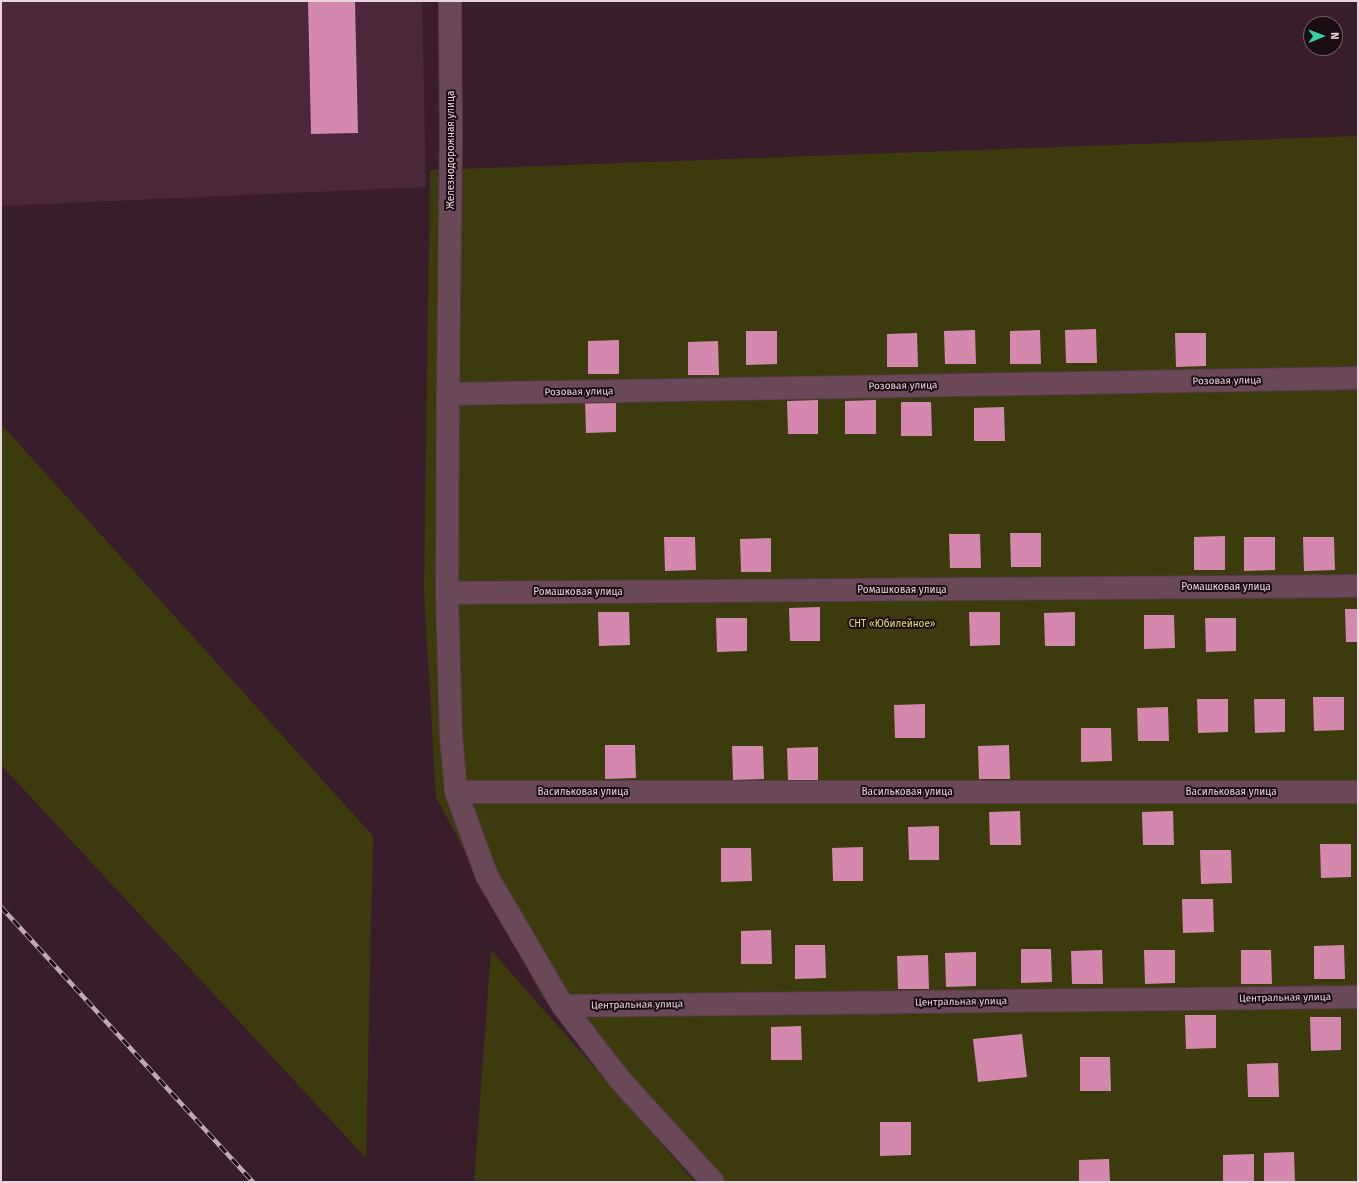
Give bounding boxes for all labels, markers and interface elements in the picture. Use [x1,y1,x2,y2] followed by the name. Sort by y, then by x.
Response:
[1303,16,1343,56] north arrow
[1328,32,1341,40] text: N
[445,91,457,209] street label: Железнодорожная улица
[1192,374,1262,388] street label: Розовая улица
[868,379,938,393] street label: Розовая улица
[544,385,614,399] street label: Розовая улица
[1181,581,1271,593] street label: Ромашковая улица
[857,584,947,596] street label: Ромашковая улица
[533,586,623,598] street label: Ромашковая улица
[849,618,935,630] park label: СНТ «Юбилейное»
[537,786,629,798] street label: Васильковая улица
[861,786,953,798] street label: Васильковая улица
[1185,786,1277,798] street label: Васильковая улица
[1239,991,1331,1005] street label: Центральная улица
[915,995,1007,1009] street label: Центральная улица
[591,998,683,1012] street label: Центральная улица

